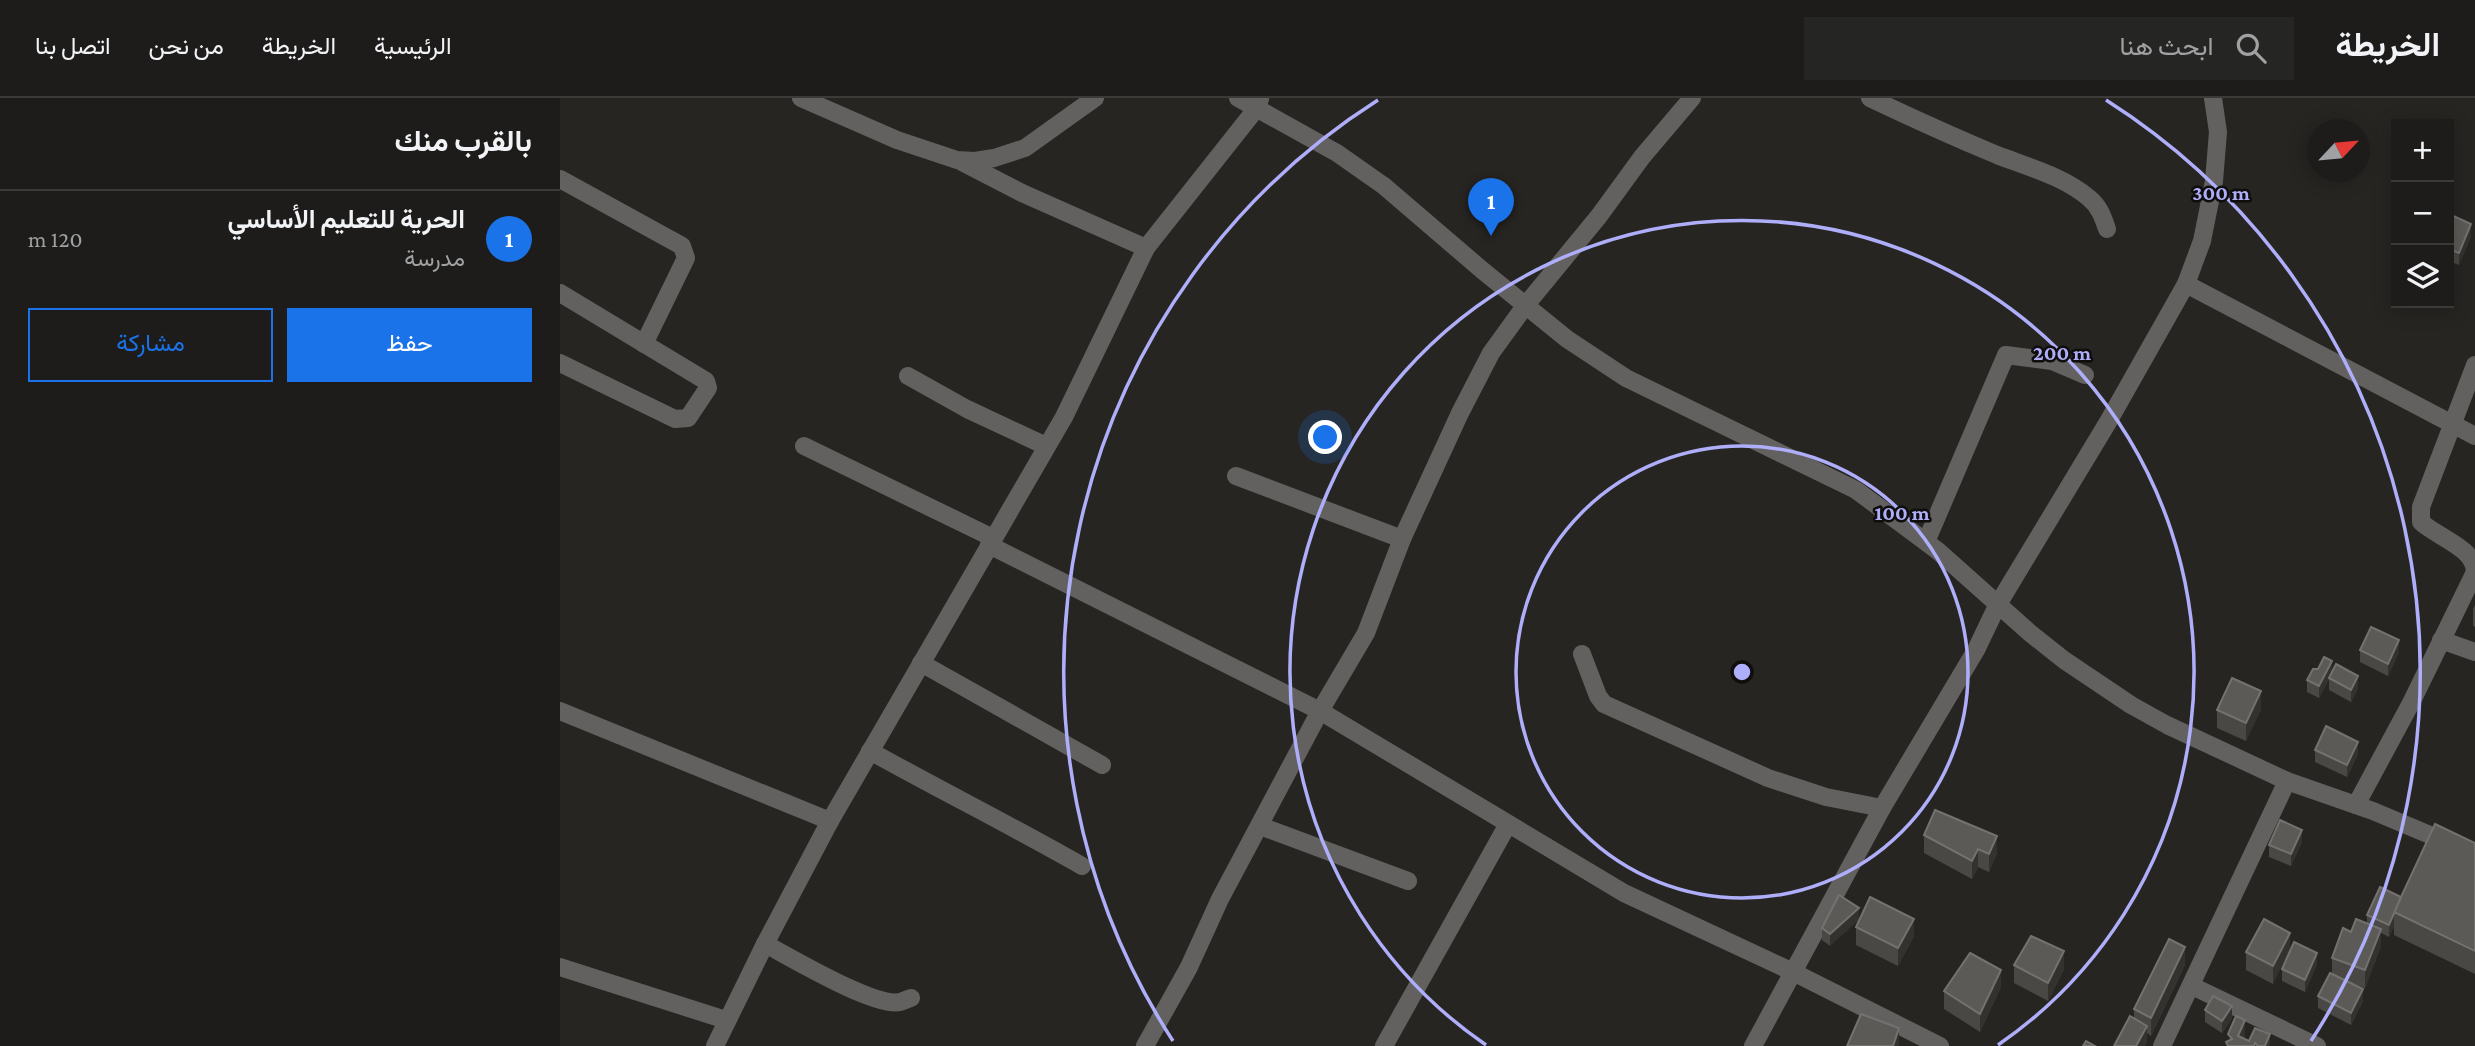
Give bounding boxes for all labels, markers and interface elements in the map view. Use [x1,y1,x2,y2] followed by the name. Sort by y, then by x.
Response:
[1804,17,2294,80] search box
[2336,26,2440,63] text: الخريطة
[2232,29,2270,67] icon: search
[35,32,111,59] text: اتصل بنا
[149,32,224,59] text: من نحن
[262,32,336,59] text: الخريطة
[374,32,452,59] text: الرئيسية
[2119,32,2214,61] text: ابحث هنا
[2307,119,2370,182] north arrow
[2391,119,2454,308] map controls
[2391,119,2454,182] button: +
[395,124,532,157] text: بالقرب منك
[1468,178,1514,236] pin: 1
[2192,181,2250,205] text: 300 m
[2391,182,2454,245] button: −
[228,205,465,234] text: الحرية للتعليم الأساسي
[28,226,82,252] text: 120 m
[505,226,513,252] text: 1
[404,245,465,271] text: مدرسة
[2391,245,2454,308] button: layers
[28,308,273,382] button: مشاركة
[287,308,532,382] button: حفظ
[2033,341,2091,365] text: 200 m
[1308,420,1342,454] your location
[1874,501,1930,525] text: 100 m
[1730,660,1754,684] centre of rings

